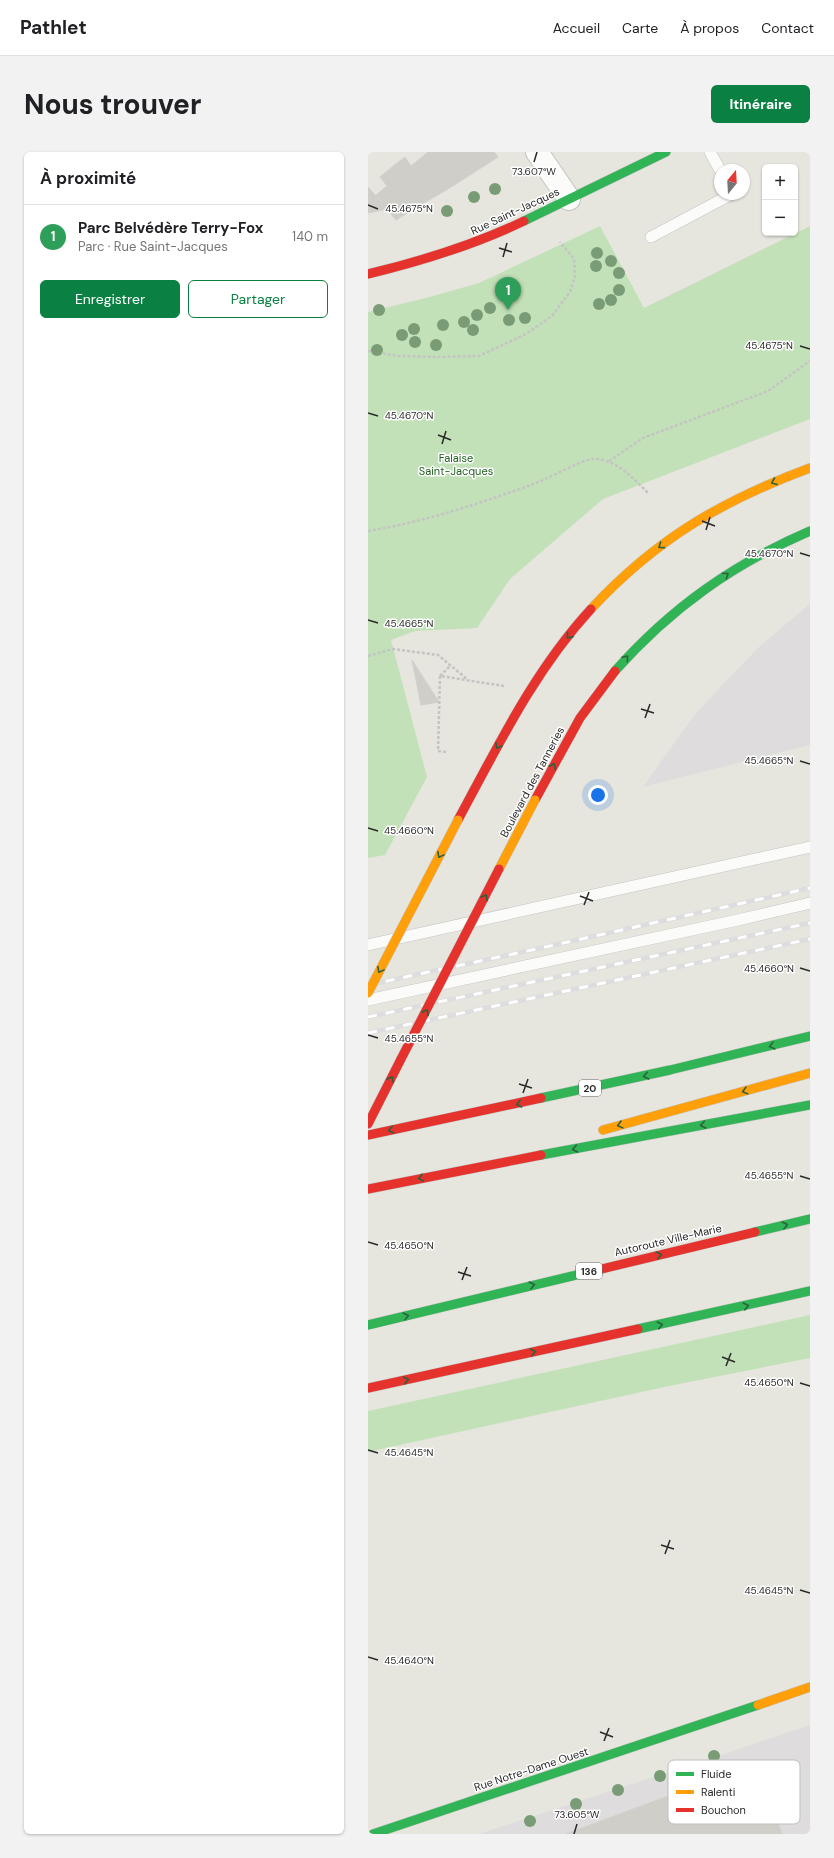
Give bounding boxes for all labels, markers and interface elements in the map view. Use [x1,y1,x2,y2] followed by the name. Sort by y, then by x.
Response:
[20,15,87,40] text: Pathlet
[553,19,600,37] text: Accueil
[622,19,658,37] text: Carte
[680,19,739,37] text: À propos
[761,19,814,37] text: Contact
[711,85,810,123] button: Itinéraire
[24,86,201,123] text: Nous trouver
[714,164,750,200] north arrow
[762,164,798,236] map controls
[762,164,798,200] button: +
[512,165,556,178] text: 73.607°W
[40,167,136,189] text: À proximité
[468,184,562,238] street label: Rue Saint-Jacques
[762,200,798,236] button: −
[385,202,433,215] text: 45.4675°N
[78,218,263,238] text: Parc Belvédère Terry-Fox
[51,228,55,245] text: 1
[292,228,328,245] text: 140 m
[78,238,228,255] text: Parc · Rue Saint-Jacques
[495,277,521,310] pin: 1
[40,280,180,318] button: Enregistrer
[188,280,328,318] button: Partager
[745,339,793,352] text: 45.4675°N
[385,409,433,422] text: 45.4670°N
[419,451,493,478] park label: Falaise Saint-Jacques
[770,477,777,485] one-way arrow
[658,541,665,549] one-way arrow
[745,547,793,560] text: 45.4670°N
[721,573,728,580] one-way arrow
[384,617,434,630] text: 45.4665°N
[566,632,573,639] one-way arrow
[621,656,628,663] one-way arrow
[497,724,567,840] street label: Boulevard des Tanneries
[496,742,503,749] one-way arrow
[744,754,794,767] text: 45.4665°N
[548,762,556,770] one-way arrow
[588,785,608,805] your location
[384,824,434,837] text: 45.4660°N
[437,851,445,858] one-way arrow
[481,893,488,901] one-way arrow
[744,962,794,975] text: 45.4660°N
[377,966,385,973] one-way arrow
[421,1009,428,1016] one-way arrow
[385,1032,434,1045] text: 45.4655°N
[769,1041,776,1050] one-way arrow
[643,1071,649,1079] one-way arrow
[386,1076,394,1083] one-way arrow
[579,1080,601,1096] road number: 20
[742,1086,749,1095] one-way arrow
[515,1099,522,1107] one-way arrow
[700,1120,706,1128] one-way arrow
[617,1121,623,1129] one-way arrow
[388,1125,394,1133] one-way arrow
[572,1144,578,1152] one-way arrow
[745,1169,794,1182] text: 45.4655°N
[418,1173,424,1181] one-way arrow
[613,1221,723,1259] street label: Autoroute Ville-Marie
[781,1221,788,1230] one-way arrow
[384,1239,434,1252] text: 45.4650°N
[655,1251,662,1260] one-way arrow
[576,1263,602,1279] road number: 136
[529,1281,535,1289] one-way arrow
[743,1302,749,1310] one-way arrow
[403,1312,409,1320] one-way arrow
[657,1321,663,1329] one-way arrow
[530,1349,536,1357] one-way arrow
[403,1376,409,1385] one-way arrow
[744,1376,794,1389] text: 45.4650°N
[384,1446,434,1459] text: 45.4645°N
[744,1584,794,1597] text: 45.4645°N
[384,1654,434,1667] text: 45.4640°N
[472,1744,590,1794] street label: Rue Notre-Dame Ouest
[668,1760,800,1824] legend
[701,1767,731,1781] text: Fluide
[701,1785,735,1799] text: Ralenti
[701,1803,746,1817] text: Bouchon
[555,1808,600,1821] text: 73.605°W

